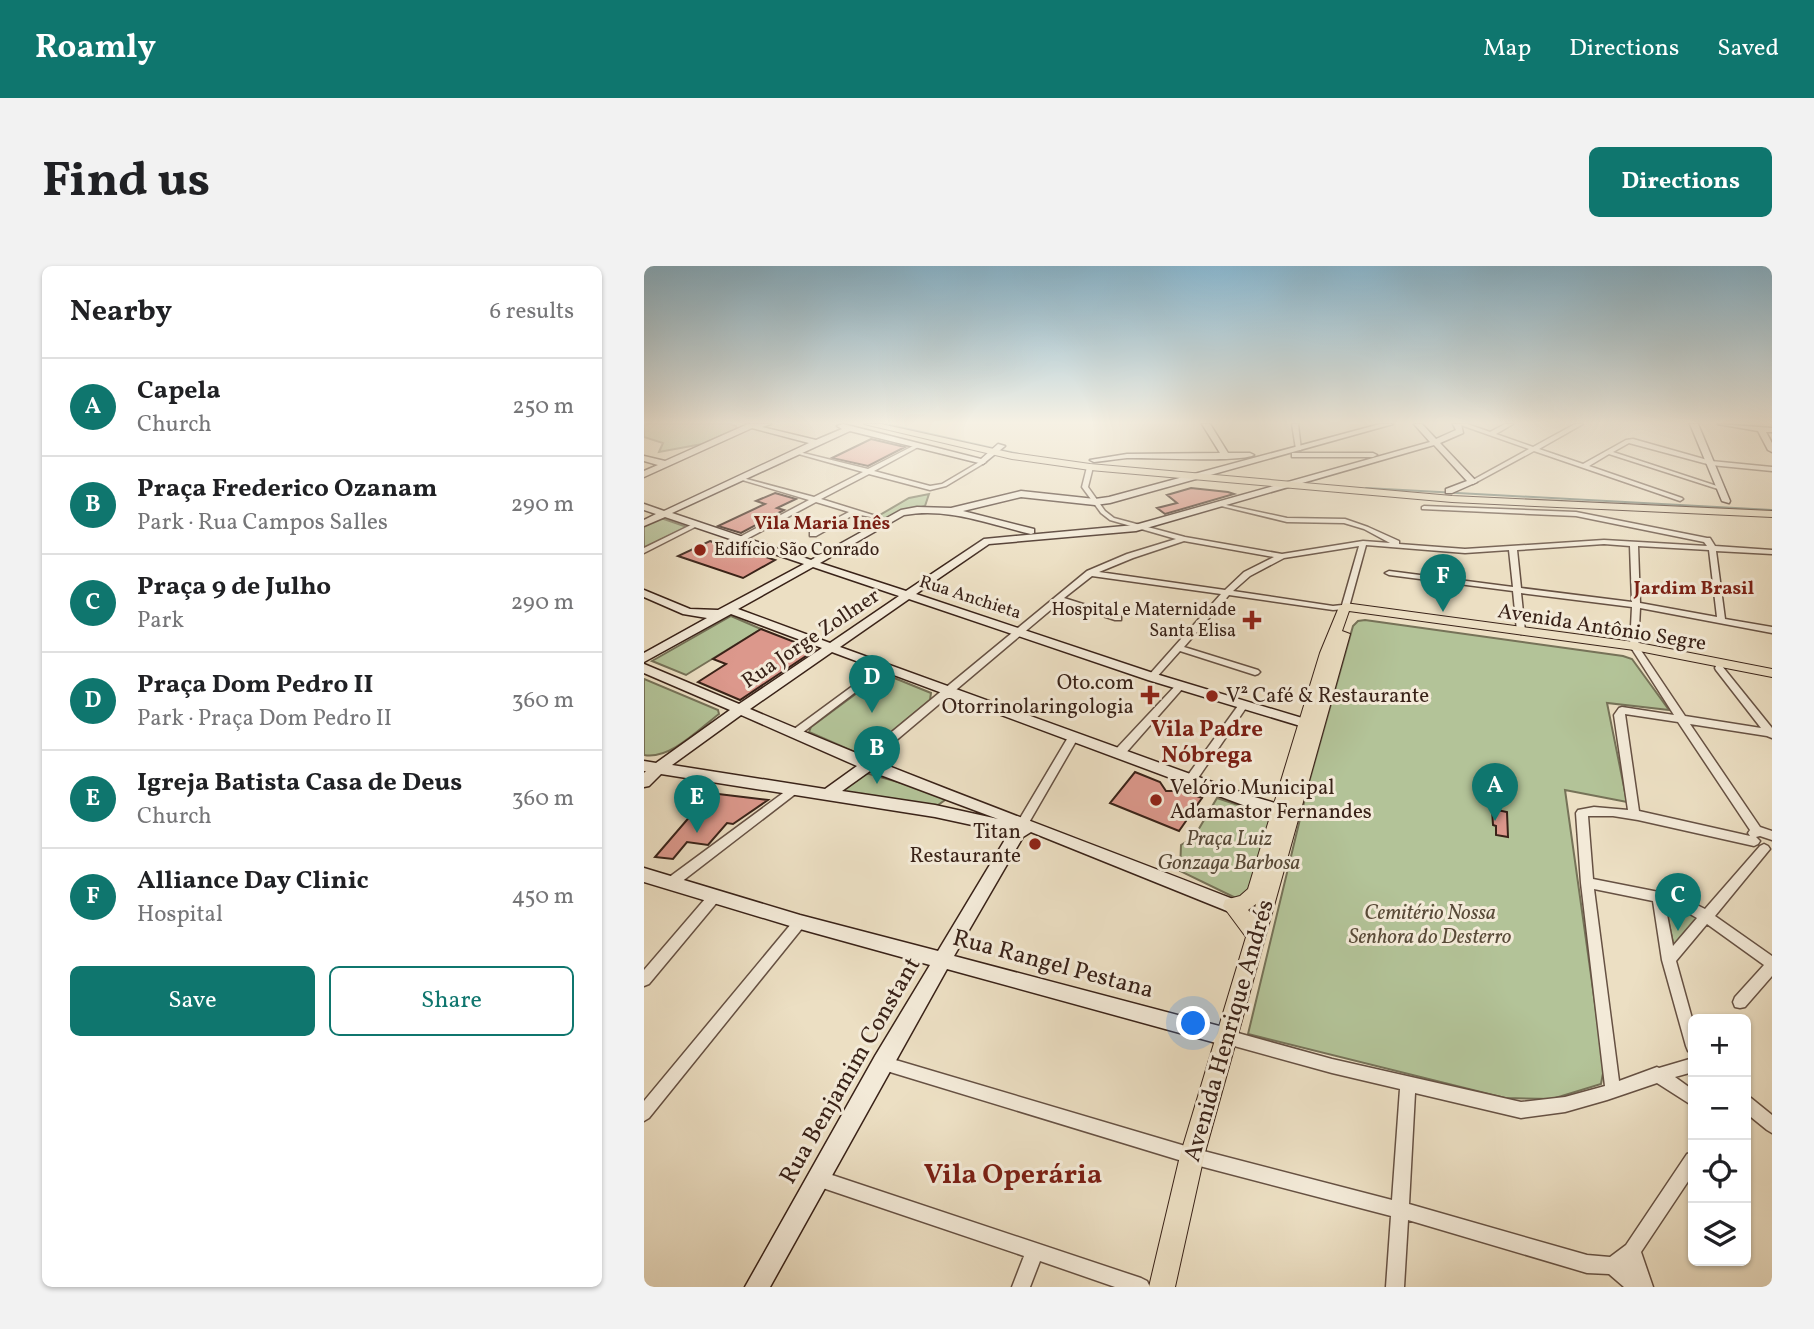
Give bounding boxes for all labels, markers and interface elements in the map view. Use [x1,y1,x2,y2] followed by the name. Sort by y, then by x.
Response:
[35,26,156,72] text: Roamly
[1483,32,1531,66] text: Map
[1569,32,1679,66] text: Directions
[1717,32,1779,66] text: Saved
[1589,147,1772,217] button: Directions
[42,148,210,217] text: Find us
[70,291,172,333] text: Nearby
[490,296,574,328] text: 6 results
[137,373,221,409] text: Capela
[85,391,101,423] text: A
[512,391,574,423] text: 250 m
[137,409,212,441] text: Church
[137,471,437,507] text: Praça Frederico Ozanam
[85,489,101,521] text: B
[511,489,574,521] text: 290 m
[137,507,388,539] text: Park · Rua Campos Salles
[754,511,890,537] district label: Vila Maria Inês
[714,538,879,563] place label: Edifício São Conrado
[692,542,708,558] marker: Edifício São Conrado
[1420,554,1466,612] pin: F
[137,569,331,605] text: Praça 9 de Julho
[916,570,1024,626] street label: Rua Anchieta
[1633,576,1754,602] district label: Jardim Brasil
[736,582,886,696] street label: Rua Jorge Zollner
[86,587,100,619] text: C
[511,587,574,619] text: 290 m
[1496,597,1708,659] street label: Avenida Antônio Segre
[1051,598,1236,644] place label: Hospital e Maternidade Santa Elisa
[137,605,184,637] text: Park
[1242,610,1262,630] marker: Hospital e Maternidade Santa Elisa
[849,655,895,713] pin: D
[137,667,373,703] text: Praça Dom Pedro II
[942,669,1134,722] place label: Oto.com Otorrinolaringologia
[1226,682,1429,711] place label: V² Café & Restaurante
[85,685,101,717] text: D
[512,685,574,717] text: 360 m
[1140,685,1160,705] marker: Oto.com Otorrinolaringologia
[1204,688,1220,704] marker: V² Café & Restaurante
[137,703,392,735] text: Park · Praça Dom Pedro II
[1151,714,1263,772] district label: Vila Padre Nóbrega
[854,726,900,784] pin: B
[1472,763,1518,821] pin: A
[137,765,462,801] text: Igreja Batista Casa de Deus
[1170,774,1372,827] place label: Velório Municipal Adamastor Fernandes
[674,775,720,833] pin: E
[86,783,100,815] text: E
[512,783,574,815] text: 360 m
[1148,792,1164,808] marker: Velório Municipal Adamastor Fernandes
[137,801,212,833] text: Church
[910,818,1021,871] place label: Titan Restaurante
[1157,825,1301,878] park label: Praça Luiz Gonzaga Barbosa
[1027,836,1043,852] marker: Titan Restaurante
[137,863,369,899] text: Alliance Day Clinic
[1655,873,1701,931] pin: C
[86,881,100,913] text: F
[512,881,574,913] text: 450 m
[1176,896,1284,1166] street label: Avenida Henrique Andrés
[137,899,223,931] text: Hospital
[1349,899,1512,952] park label: Cemitério Nossa Senhora do Desterro
[949,922,1157,1008] street label: Rua Rangel Pestana
[772,951,930,1191] street label: Rua Benjamim Constant
[70,966,315,1036] button: Save
[329,966,574,1036] button: Share
[1176,1006,1210,1040] your location
[1688,1014,1751,1266] map controls
[1688,1014,1751,1077] button: +
[1688,1077,1751,1140] button: −
[1688,1140,1751,1203] button: locate
[924,1156,1102,1195] district label: Vila Operária
[1688,1203,1751,1266] button: layers

